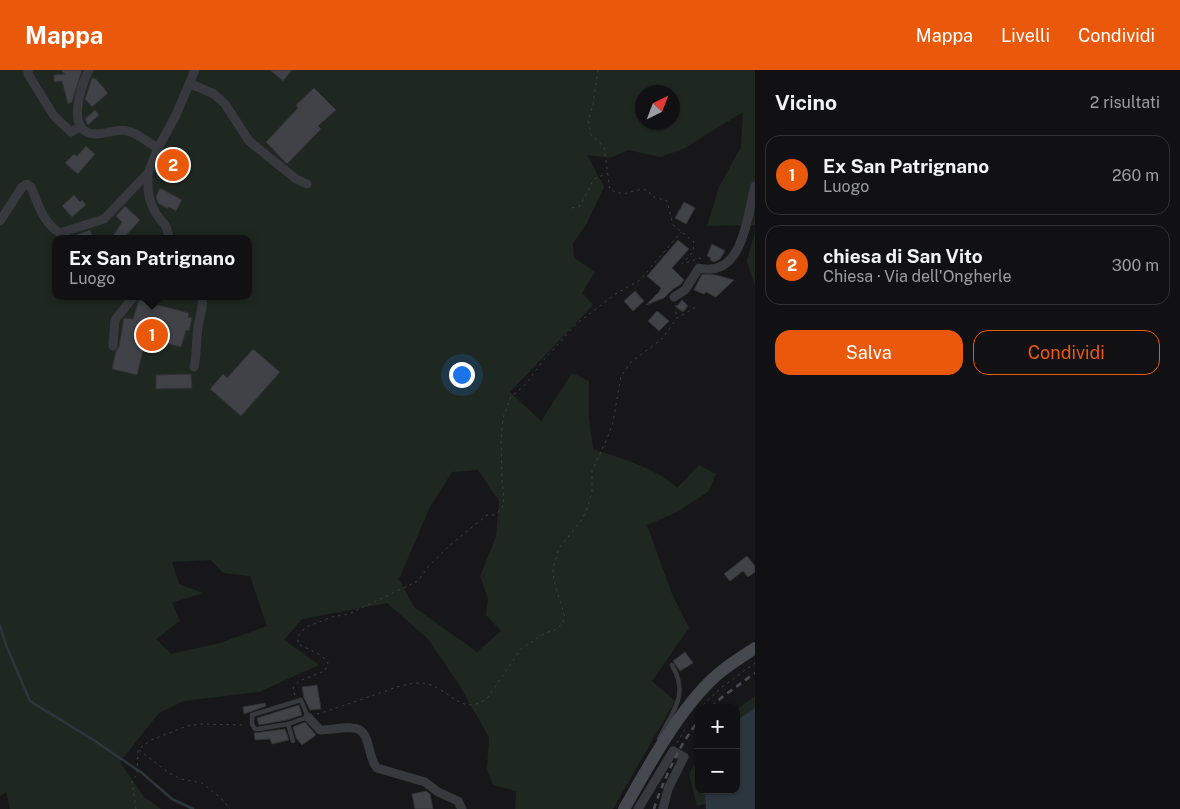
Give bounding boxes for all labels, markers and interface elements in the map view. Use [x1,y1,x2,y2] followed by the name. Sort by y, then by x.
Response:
[25,21,103,49] text: Mappa
[916,25,973,46] text: Mappa
[1001,25,1050,46] text: Livelli
[1078,25,1155,46] text: Condividi
[635,85,680,130] north arrow
[775,90,837,115] text: Vicino
[1090,93,1160,112] text: 2 risultati
[157,146,189,184] pin: 2
[823,155,989,177] text: Ex San Patrignano
[789,166,795,185] text: 1
[1112,166,1159,185] text: 260 m
[823,177,869,196] text: Luogo
[52,235,252,300] popup
[823,245,983,267] text: chiesa di San Vito
[69,247,235,269] text: Ex San Patrignano
[787,256,797,275] text: 2
[1112,256,1159,275] text: 300 m
[823,267,1012,286] text: Chiesa · Via dell'Ongherle
[69,269,115,288] text: Luogo
[136,316,168,354] pin: 1
[775,330,963,375] button: Salva
[973,330,1160,375] button: Condividi
[449,362,475,388] your location
[695,704,740,794] map controls
[695,704,740,749] button: +
[695,749,740,794] button: −

